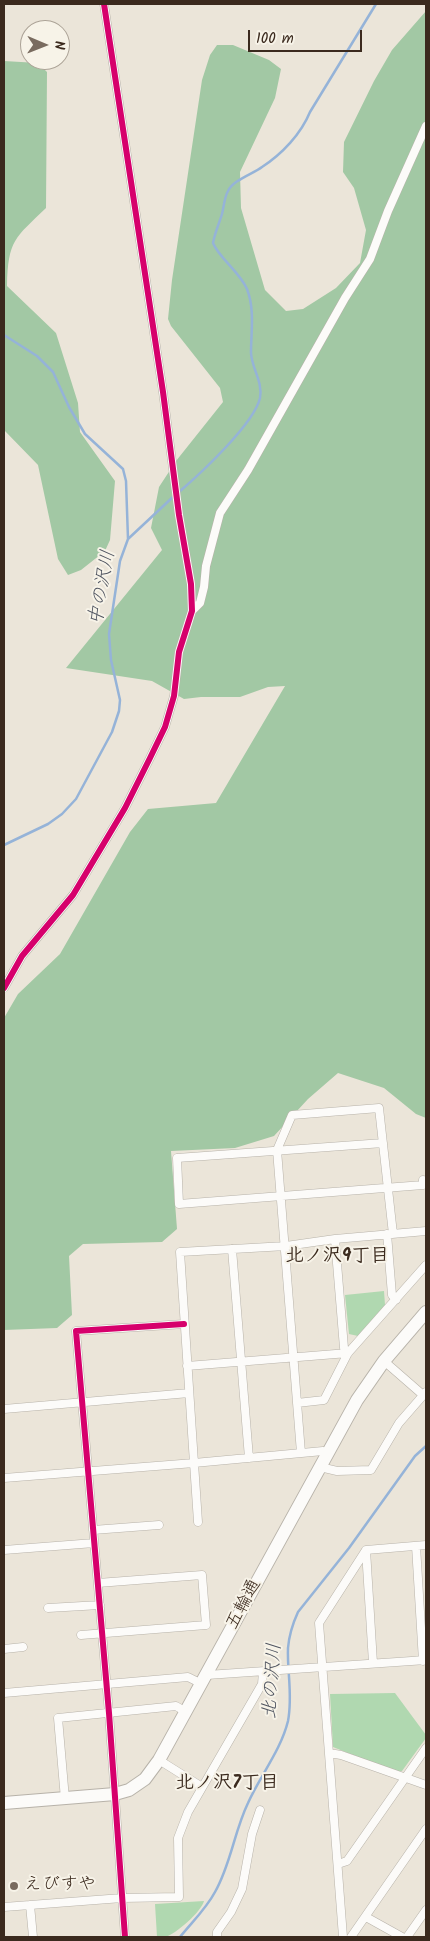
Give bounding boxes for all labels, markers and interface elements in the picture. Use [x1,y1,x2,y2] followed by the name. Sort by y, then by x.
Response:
[20,20,70,70] north arrow
[250,20,364,52] scale bar
[256,27,294,51] text: 100 m
[48,41,70,50] text: N
[86,549,122,627] water label: 中の沢川
[285,1247,389,1269] district label: 北ノ沢9丁目
[223,1576,267,1634] street label: 五輪通
[260,1642,288,1720] water label: 北の沢川
[175,1774,279,1796] district label: 北ノ沢7丁目
[24,1875,96,1897] place label: えびすや
[8,1880,20,1892] marker: えびすや

